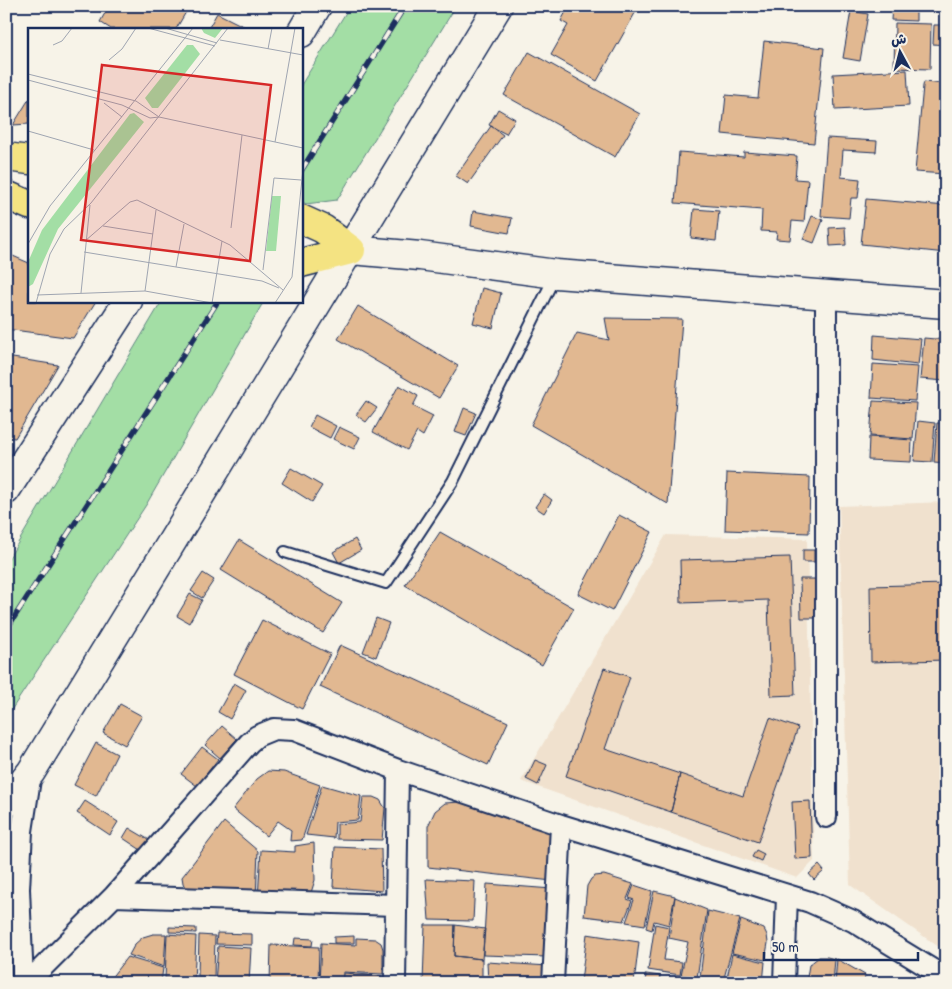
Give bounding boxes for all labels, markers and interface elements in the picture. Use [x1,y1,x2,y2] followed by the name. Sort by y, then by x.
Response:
[28,28,302,302] inset map
[874,28,924,78] north arrow
[890,28,907,49] text: ش
[764,929,918,961] scale bar
[772,936,799,957] text: 50 m

